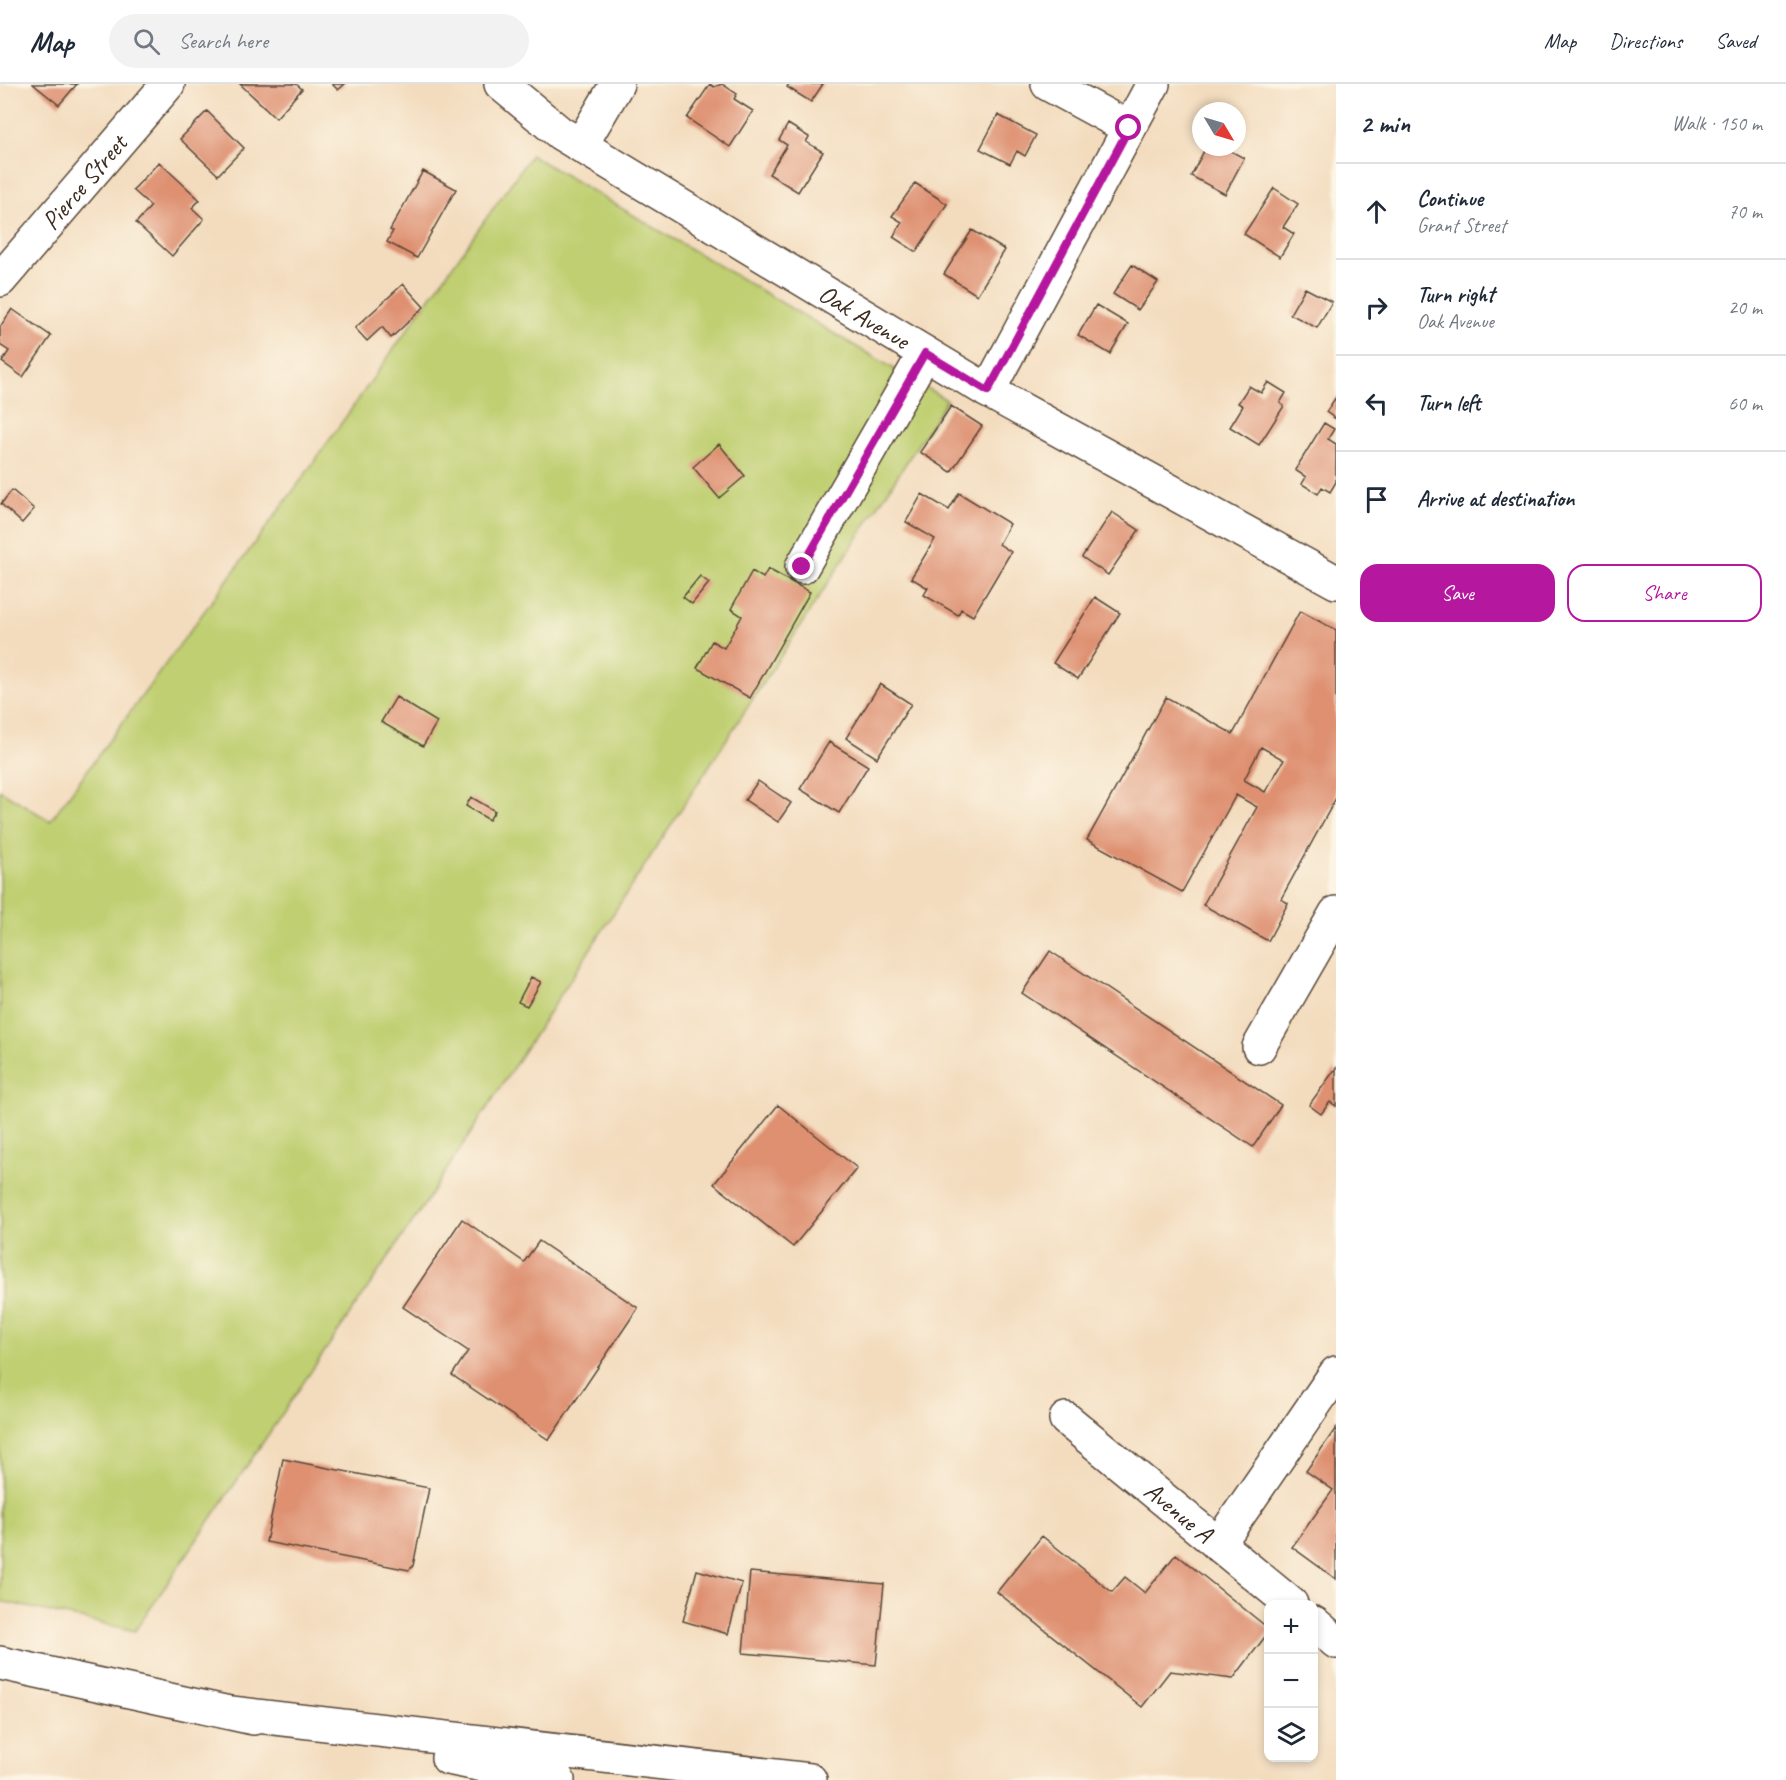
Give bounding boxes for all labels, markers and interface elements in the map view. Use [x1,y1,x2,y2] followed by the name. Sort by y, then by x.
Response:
[109,14,529,68] search box
[30,24,73,59] text: Map
[130,25,163,58] icon: search
[178,27,268,55] text: Search here
[1544,28,1576,54] text: Map
[1609,28,1682,54] text: Directions
[1715,28,1756,54] text: Saved
[1192,102,1246,156] north arrow
[1360,107,1410,140] text: 2 min
[1672,111,1762,136] text: Walk · 150 m
[1115,114,1141,140] route start
[34,126,135,236] street label: Pierce Street
[1417,185,1483,213] text: Continue
[1360,195,1393,228] icon: ahead
[1728,199,1762,224] text: 70 m
[1417,213,1506,238] text: Grant Street
[813,276,918,358] street label: Oak Avenue
[1417,281,1494,309] text: Turn right
[1360,291,1393,324] icon: right
[1728,295,1762,320] text: 20 m
[1417,309,1494,334] text: Oak Avenue
[1360,387,1393,420] icon: left
[1417,389,1481,417] text: Turn left
[1728,391,1762,416] text: 60 m
[1360,483,1393,516] icon: arrive
[1417,485,1574,513] text: Arrive at destination
[788,553,814,579] route end
[1360,564,1555,622] button: Save
[1567,564,1762,622] button: Share
[1138,1474,1221,1551] street label: Avenue A
[1264,1600,1318,1762] map controls
[1264,1600,1318,1654] button: +
[1264,1654,1318,1708] button: −
[1264,1708,1318,1762] button: layers

